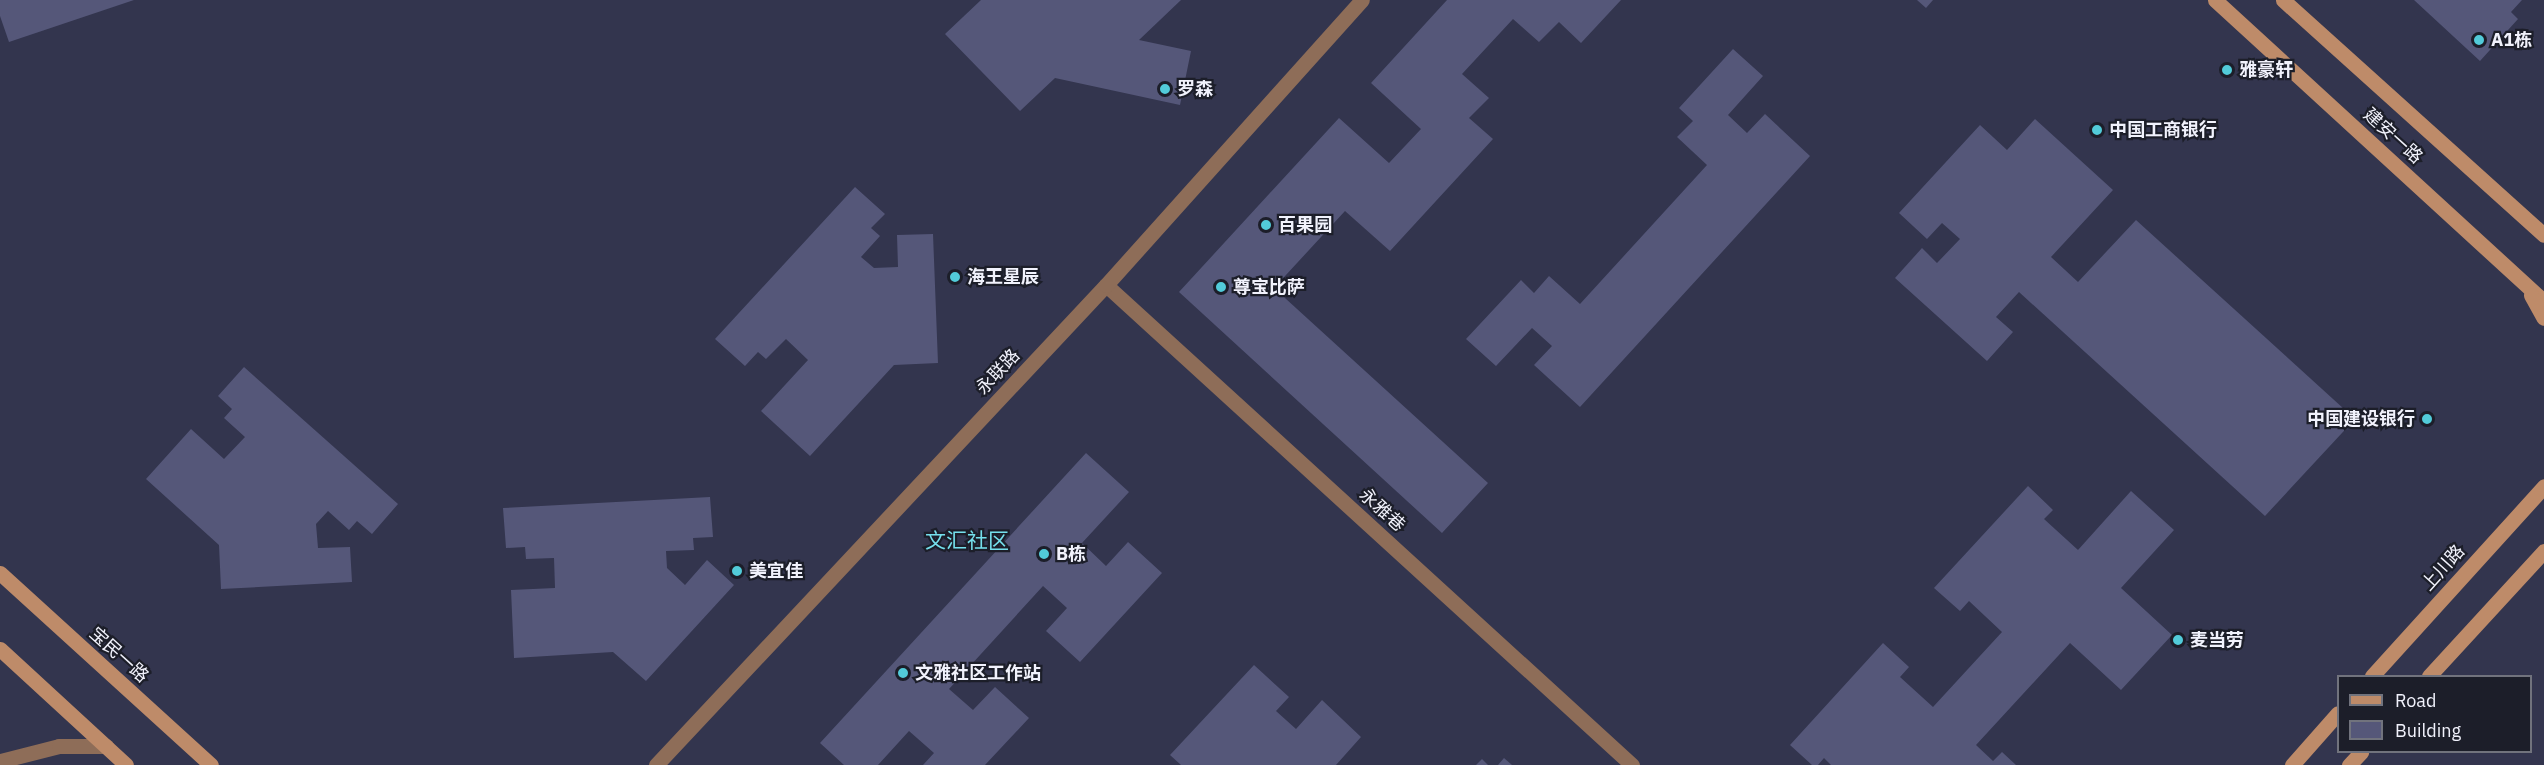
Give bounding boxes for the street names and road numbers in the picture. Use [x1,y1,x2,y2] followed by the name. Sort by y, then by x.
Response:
[2359,104,2427,168] street label: 建安一路
[972,345,1024,399] street label: 永联路
[1355,484,1409,536] street label: 永雅巷
[2417,541,2469,595] street label: 上川路
[85,623,153,687] street label: 宝民一路

